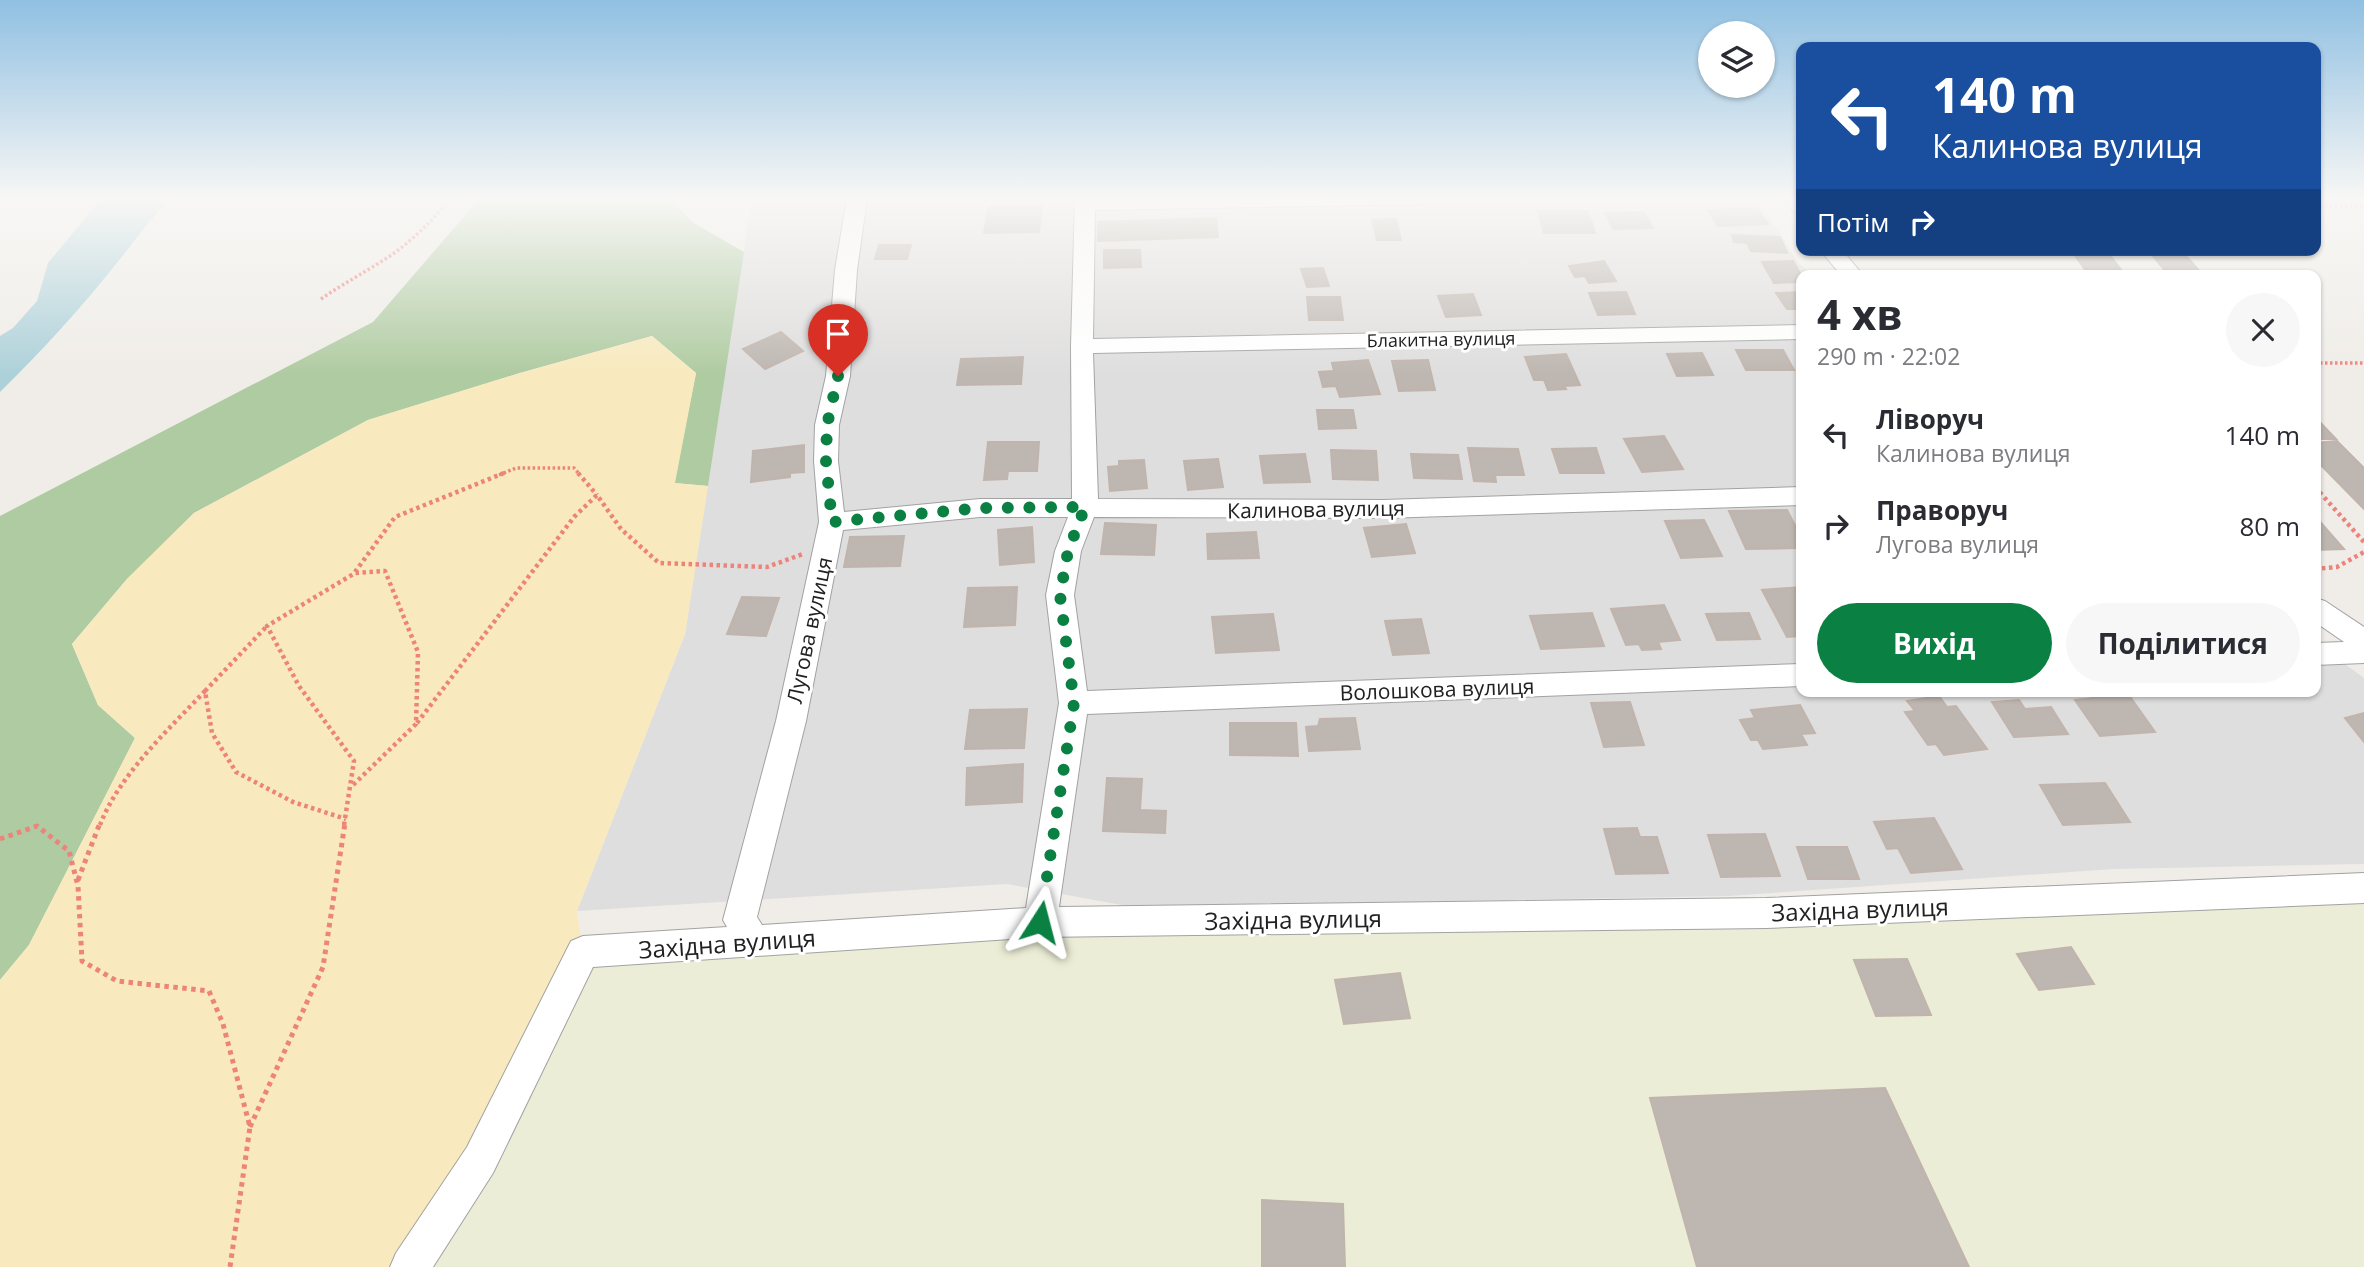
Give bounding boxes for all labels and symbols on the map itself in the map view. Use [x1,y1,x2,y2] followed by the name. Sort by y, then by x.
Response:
[808,304,868,376] pin
[1366,326,1516,352] street label: Блакитна вулиця
[1227,493,1405,525] street label: Калинова вулиця
[780,554,838,706] street label: Лугова вулиця
[1339,672,1535,706] street label: Волошкова вулиця
[1003,885,1077,959] position arrow
[1771,889,1949,929] street label: Західна вулиця
[1204,901,1382,937] street label: Західна вулиця
[637,920,817,966] street label: Західна вулиця

